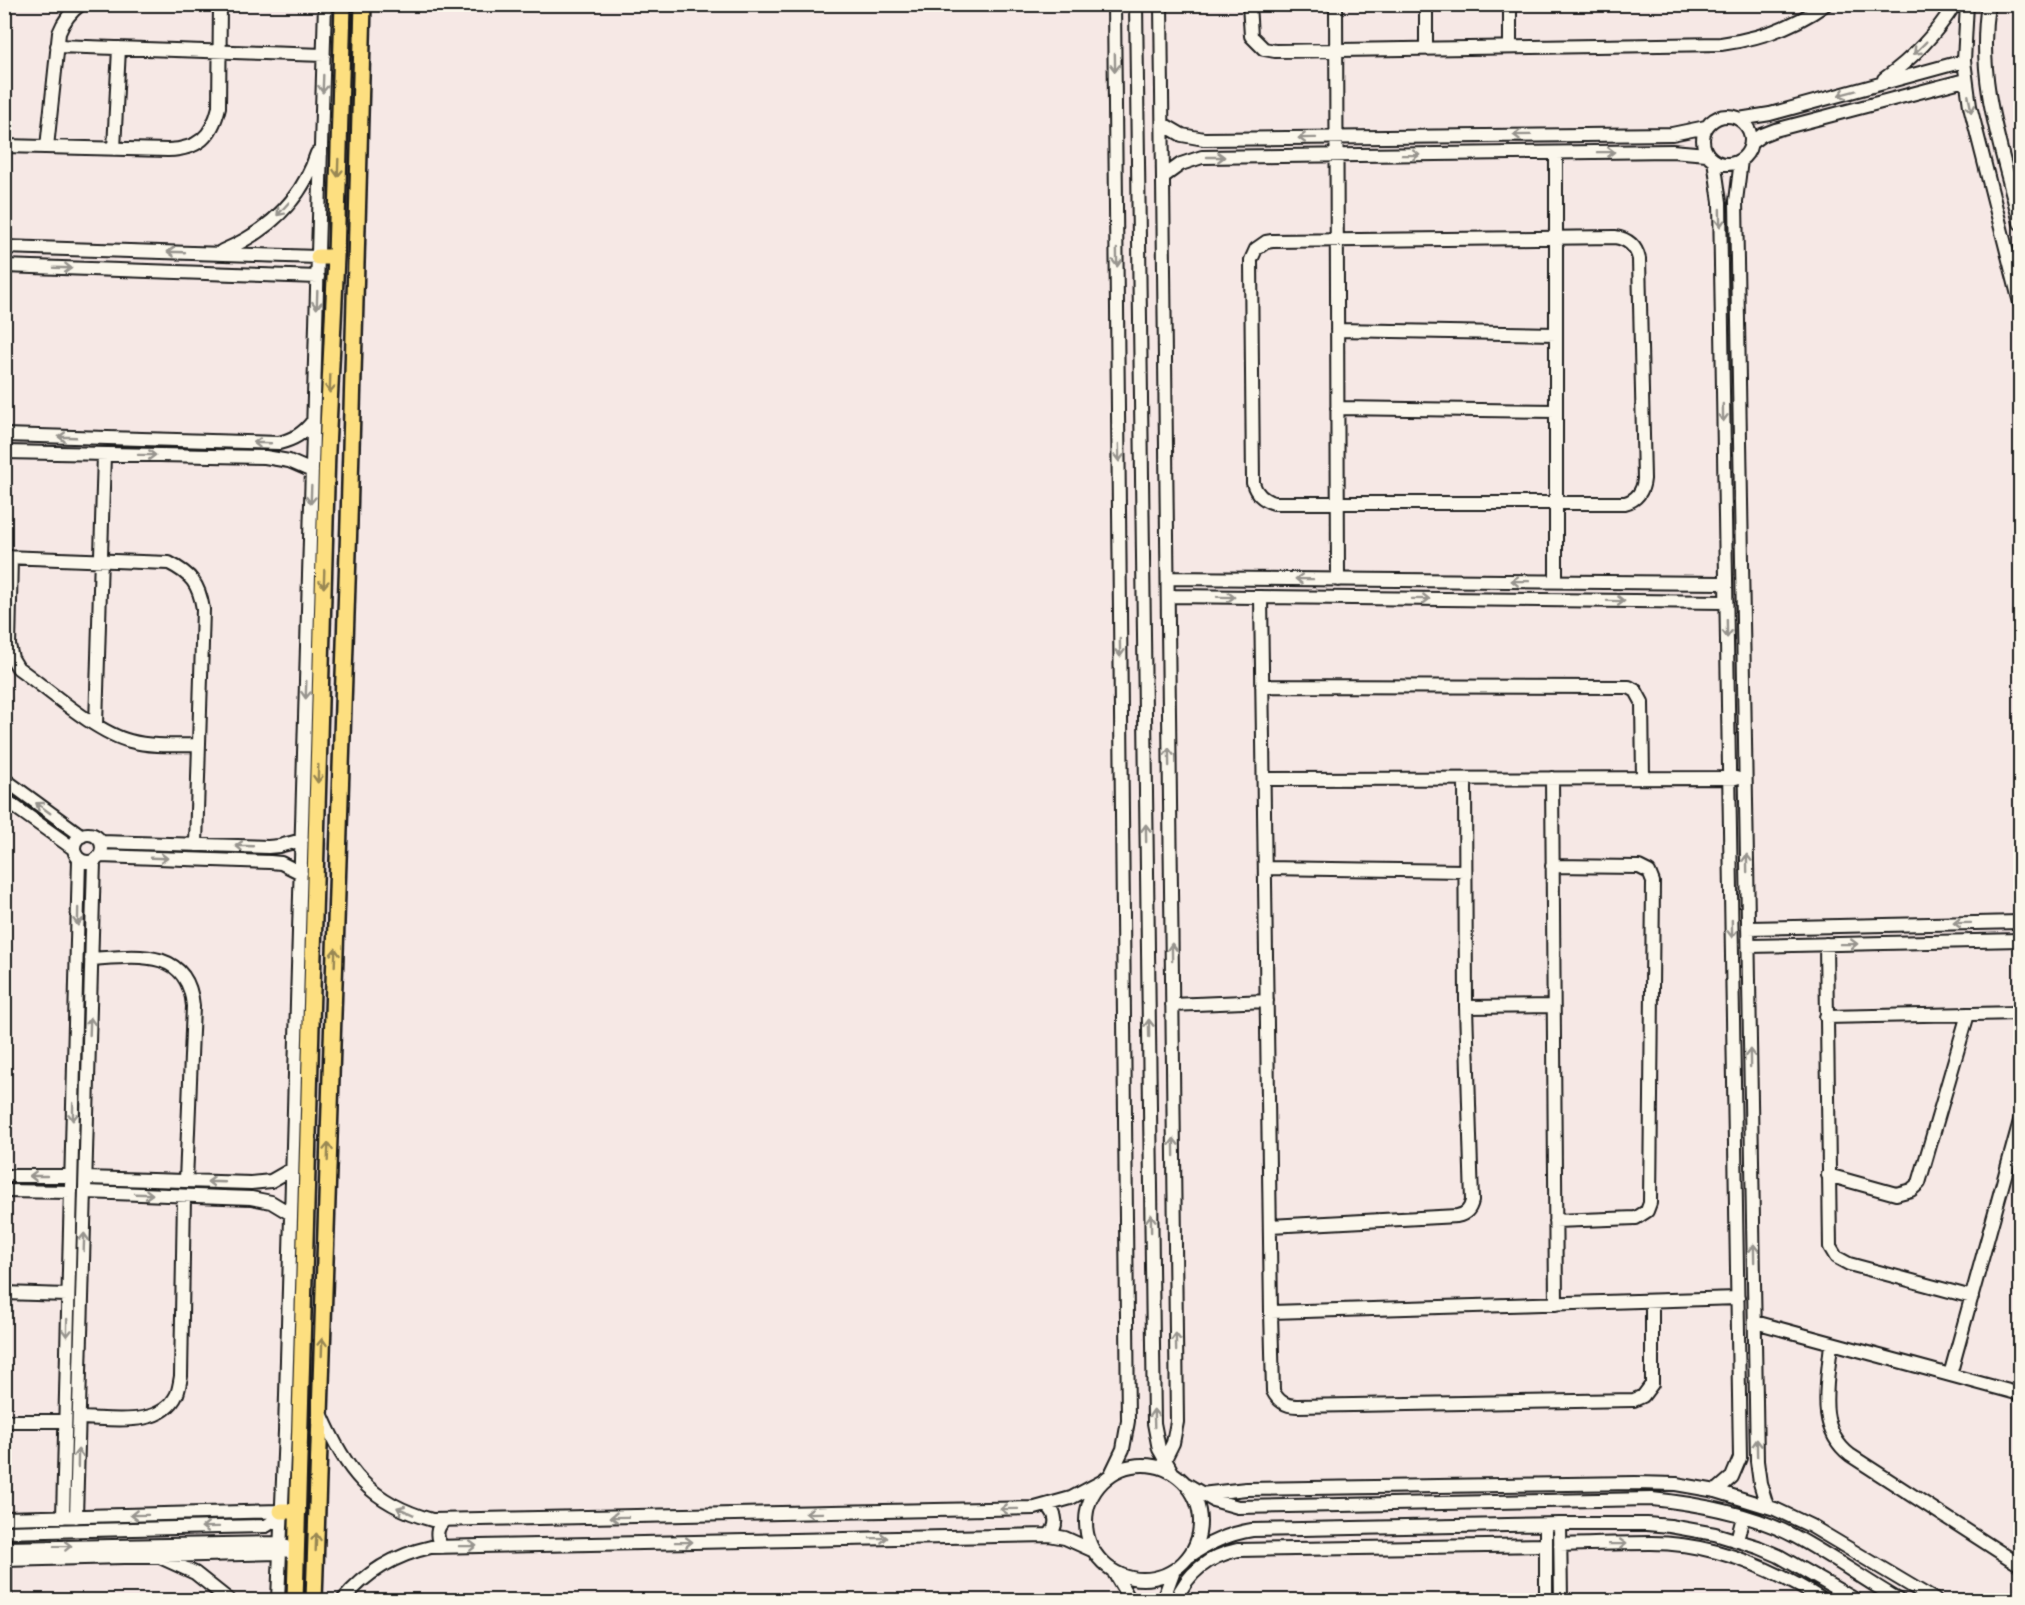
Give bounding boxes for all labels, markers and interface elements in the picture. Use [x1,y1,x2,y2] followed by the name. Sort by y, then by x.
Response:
[1913,41,1927,56] one-way arrow
[1109,52,1121,72] one-way arrow
[317,73,328,93] one-way arrow
[1838,87,1857,99] one-way arrow
[1965,94,1976,114] one-way arrow
[1513,130,1533,141] one-way arrow
[1297,132,1317,144] one-way arrow
[1595,146,1615,158] one-way arrow
[1400,149,1420,161] one-way arrow
[1206,151,1226,163] one-way arrow
[332,157,344,177] one-way arrow
[276,201,290,216] one-way arrow
[1714,208,1726,228] one-way arrow
[166,246,186,257] one-way arrow
[1111,247,1123,267] one-way arrow
[52,263,72,274] one-way arrow
[311,289,323,309] one-way arrow
[325,373,336,393] one-way arrow
[1717,403,1729,423] one-way arrow
[58,431,78,443] one-way arrow
[253,437,273,448] one-way arrow
[1113,442,1124,462] one-way arrow
[136,449,156,461] one-way arrow
[306,484,317,504] one-way arrow
[318,568,329,588] one-way arrow
[1295,573,1315,585] one-way arrow
[1511,575,1531,587] one-way arrow
[1216,591,1236,603] one-way arrow
[1411,593,1431,605] one-way arrow
[1606,595,1626,606] one-way arrow
[1721,619,1732,639] one-way arrow
[1115,637,1126,657] one-way arrow
[300,679,312,699] one-way arrow
[1164,748,1175,768] one-way arrow
[313,763,324,783] one-way arrow
[36,801,52,814] one-way arrow
[1140,823,1152,843] one-way arrow
[235,840,255,852] one-way arrow
[148,852,168,863] one-way arrow
[1741,854,1753,874] one-way arrow
[72,907,83,927] one-way arrow
[1953,918,1973,929] one-way arrow
[1726,919,1737,939] one-way arrow
[1838,938,1858,950] one-way arrow
[1166,943,1177,963] one-way arrow
[329,948,340,968] one-way arrow
[84,1017,95,1037] one-way arrow
[1143,1018,1155,1038] one-way arrow
[1745,1049,1756,1069] one-way arrow
[67,1102,78,1122] one-way arrow
[1168,1138,1180,1158] one-way arrow
[322,1143,334,1163] one-way arrow
[28,1170,48,1182] one-way arrow
[207,1177,227,1188] one-way arrow
[133,1189,153,1200] one-way arrow
[1145,1213,1157,1233] one-way arrow
[78,1233,89,1253] one-way arrow
[1748,1244,1759,1264] one-way arrow
[61,1318,72,1338] one-way arrow
[1170,1332,1182,1352] one-way arrow
[316,1338,327,1358] one-way arrow
[1148,1408,1159,1428] one-way arrow
[1751,1439,1763,1459] one-way arrow
[72,1449,84,1469] one-way arrow
[999,1503,1019,1515] one-way arrow
[396,1504,414,1516] one-way arrow
[804,1507,824,1519] one-way arrow
[130,1509,150,1521] one-way arrow
[609,1511,629,1522] one-way arrow
[200,1522,220,1533] one-way arrow
[310,1533,321,1553] one-way arrow
[868,1533,888,1544] one-way arrow
[673,1536,693,1548] one-way arrow
[1608,1538,1628,1549] one-way arrow
[52,1540,72,1552] one-way arrow
[457,1540,477,1552] one-way arrow

